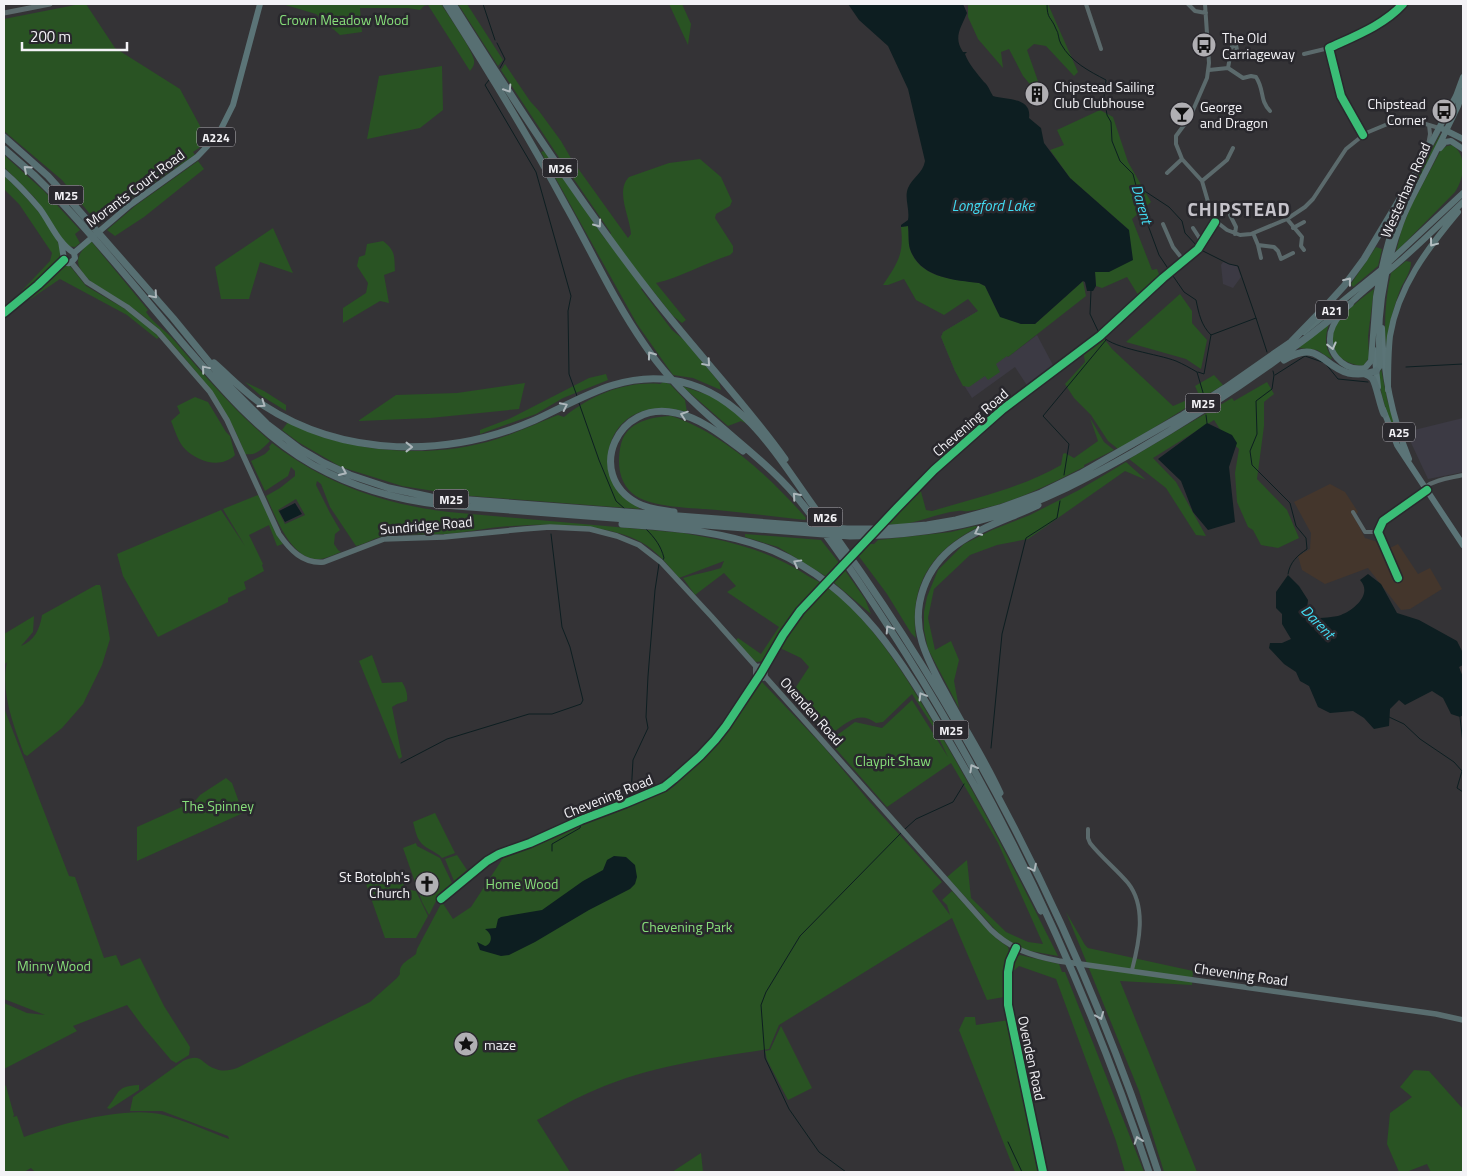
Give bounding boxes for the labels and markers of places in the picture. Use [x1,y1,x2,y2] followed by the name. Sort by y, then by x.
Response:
[1222,27,1295,64] place label: The Old Carriageway
[1191,32,1217,58] bus stop icon: The Old Carriageway
[1054,76,1154,113] place label: Chipstead Sailing Club Clubhouse
[1024,81,1050,107] building icon: Chipstead Sailing Club Clubhouse
[1368,93,1426,130] place label: Chipstead Corner
[1200,96,1268,133] place label: George and Dragon
[1431,98,1457,124] bus stop icon: Chipstead Corner
[1169,101,1195,127] bar icon: George and Dragon
[339,866,410,903] place label: St Botolph's Church
[414,871,440,897] church icon: St Botolph's Church
[453,1031,479,1057] place icon: maze
[484,1034,516,1055] place label: maze

